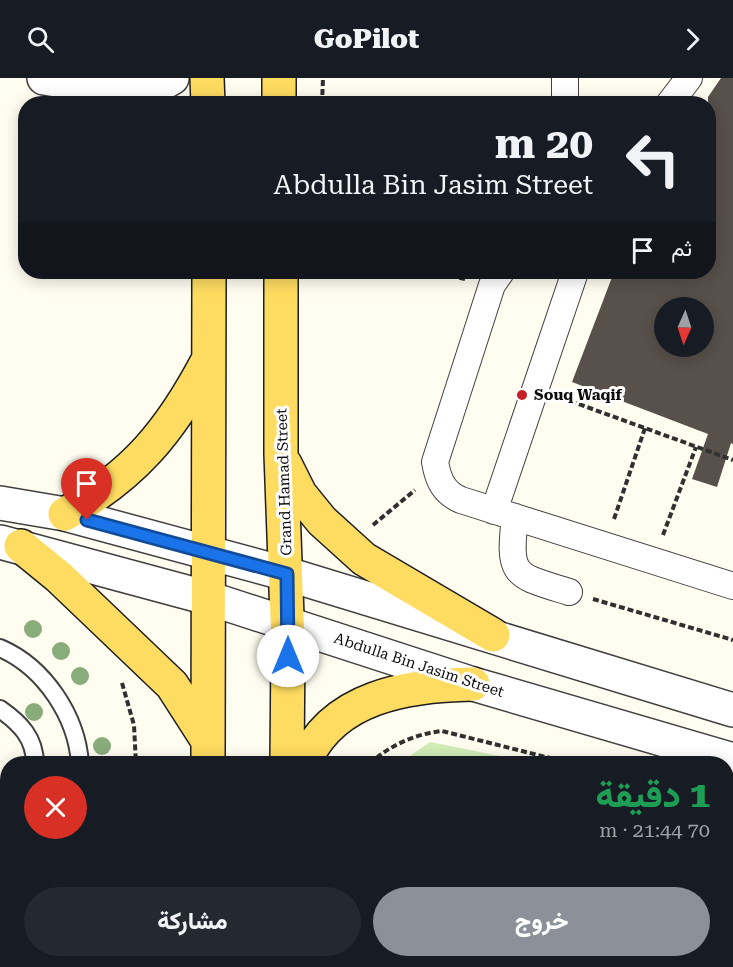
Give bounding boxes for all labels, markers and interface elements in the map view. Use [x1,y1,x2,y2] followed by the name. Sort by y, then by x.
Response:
[24,23,57,56] icon: search
[314,23,419,55] text: GoPilot
[676,23,709,56] icon: forward
[495,119,593,168] text: 20 m
[614,120,692,198] icon: left
[274,169,593,201] text: Abdulla Bin Jasim Street
[626,234,659,267] icon: arrive
[671,236,692,261] text: ثم
[654,297,714,357] north arrow
[654,297,714,357] map controls
[534,386,622,404] place label: Souq Waqif
[515,388,529,402] marker: Souq Waqif
[272,408,296,556] street label: Grand Hamad Street
[61,458,112,520] pin
[70,467,103,500] icon: arrive
[256,624,320,688] position arrow
[332,629,507,701] street label: Abdulla Bin Jasim Street
[595,774,710,816] text: 1 دقيقة
[24,776,87,839] button: close
[599,818,710,842] text: 70 m · 21:44
[24,887,361,956] button: مشاركة
[373,887,710,956] button: خروج

